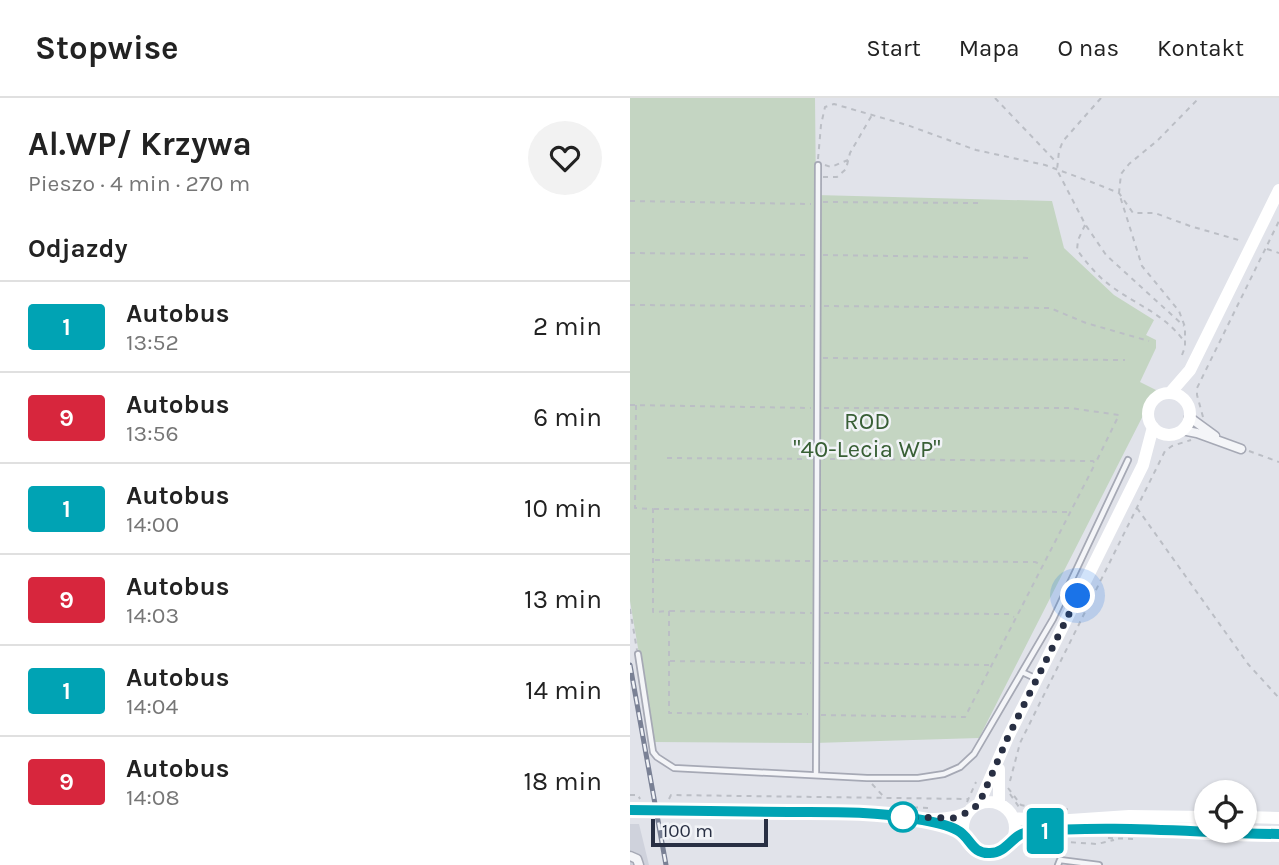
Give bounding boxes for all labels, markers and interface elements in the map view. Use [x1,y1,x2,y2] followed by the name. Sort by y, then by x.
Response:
[35,29,179,67] text: Stopwise
[866,34,921,62] text: Start
[959,34,1020,62] text: Mapa
[1058,34,1119,62] text: O nas
[1157,34,1244,62] text: Kontakt
[528,121,602,195] button: heart
[28,125,252,163] text: Al.WP/ Krzywa
[28,170,250,197] text: Pieszo · 4 min · 270 m
[28,233,128,264] text: Odjazdy
[126,298,230,329] text: Autobus
[533,311,602,342] text: 2 min
[62,313,71,341] text: 1
[126,329,179,356] text: 13:52
[126,389,230,420] text: Autobus
[533,402,602,433] text: 6 min
[59,404,74,432] text: 9
[793,407,941,463] park label: ROD "40-Lecia WP"
[126,420,179,447] text: 13:56
[126,480,230,511] text: Autobus
[524,493,602,524] text: 10 min
[62,495,71,523] text: 1
[126,511,179,538] text: 14:00
[126,571,230,602] text: Autobus
[1060,578,1095,613] your location
[524,584,602,615] text: 13 min
[59,586,74,614] text: 9
[126,602,179,629] text: 14:03
[126,662,230,693] text: Autobus
[525,675,602,706] text: 14 min
[62,677,71,705] text: 1
[126,693,178,720] text: 14:04
[126,753,230,784] text: Autobus
[523,766,602,797] text: 18 min
[59,768,74,796] text: 9
[1194,780,1257,843] map controls
[1194,780,1257,843] button: locate
[126,784,180,811] text: 14:08
[888,802,918,832] unlabelled marker
[1022,808,1068,854] line badge: 1
[651,816,768,848] scale bar
[1041,817,1049,845] text: 1
[662,820,713,842] text: 100 m

